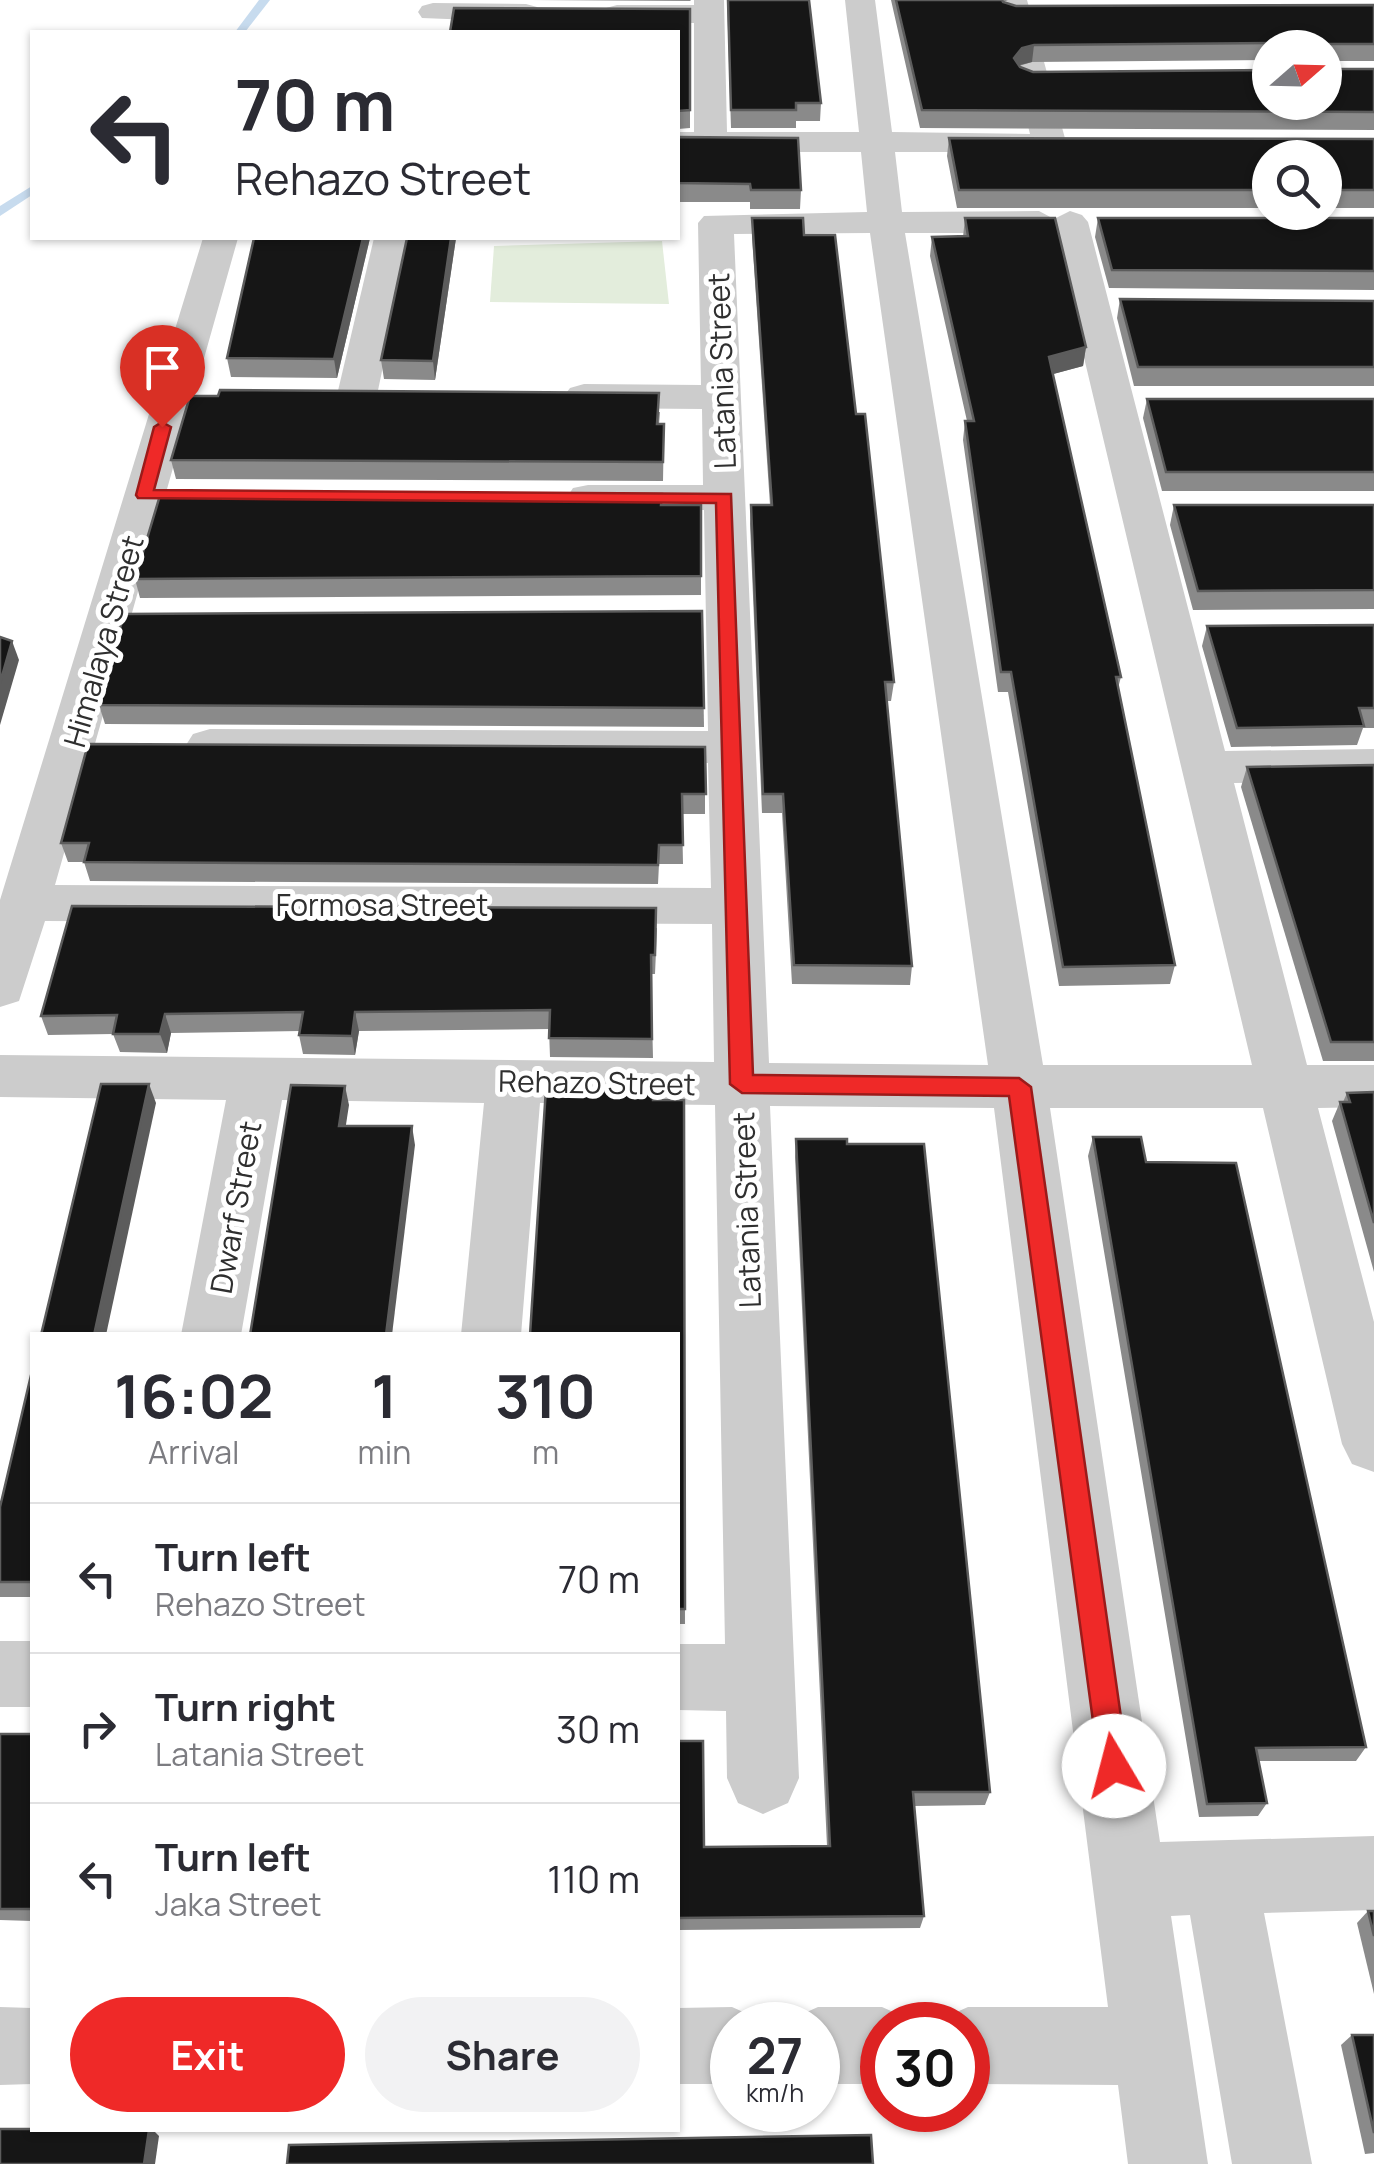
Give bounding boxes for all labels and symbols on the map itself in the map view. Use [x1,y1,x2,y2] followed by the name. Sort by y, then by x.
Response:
[1252,30,1342,120] north arrow
[697,272,745,470] street label: Latania Street
[120,325,205,428] pin
[53,530,153,752] street label: Himalaya Street
[276,884,488,925] street label: Formosa Street
[498,1060,696,1104] street label: Rehazo Street
[722,1111,770,1309] street label: Latania Street
[200,1118,270,1296] street label: Dwarf Street
[1062,1714,1166,1818] position arrow
[860,2002,990,2132] speed limit sign: 30

